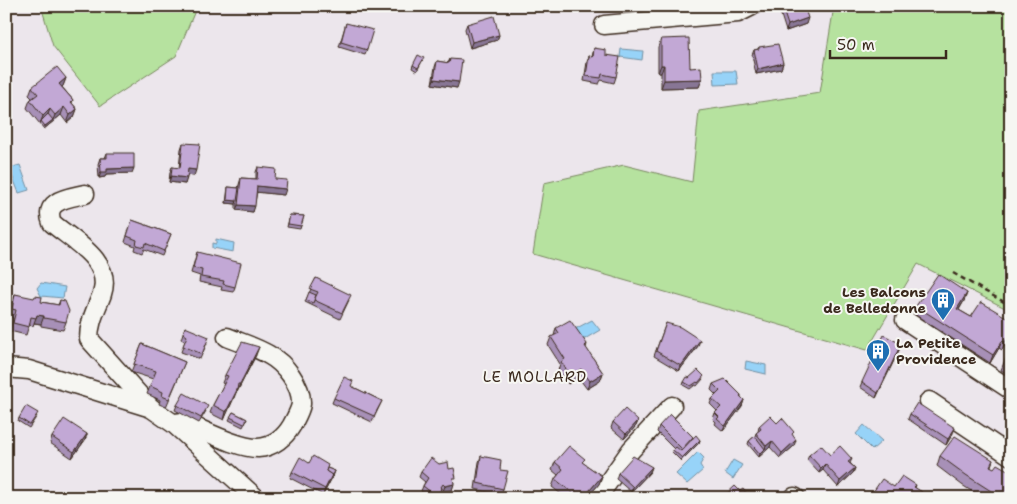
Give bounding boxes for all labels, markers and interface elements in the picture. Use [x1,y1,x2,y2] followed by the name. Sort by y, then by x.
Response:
[830,28,946,60] scale bar
[837,35,875,55] text: 50 m
[823,283,926,317] place label: Les Balcons de Belledonne
[930,287,956,321] building icon: Les Balcons de Belledonne
[896,334,976,368] place label: La Petite Providence
[865,338,891,372] building icon: La Petite Providence
[483,367,587,387] district label: LE MOLLARD

